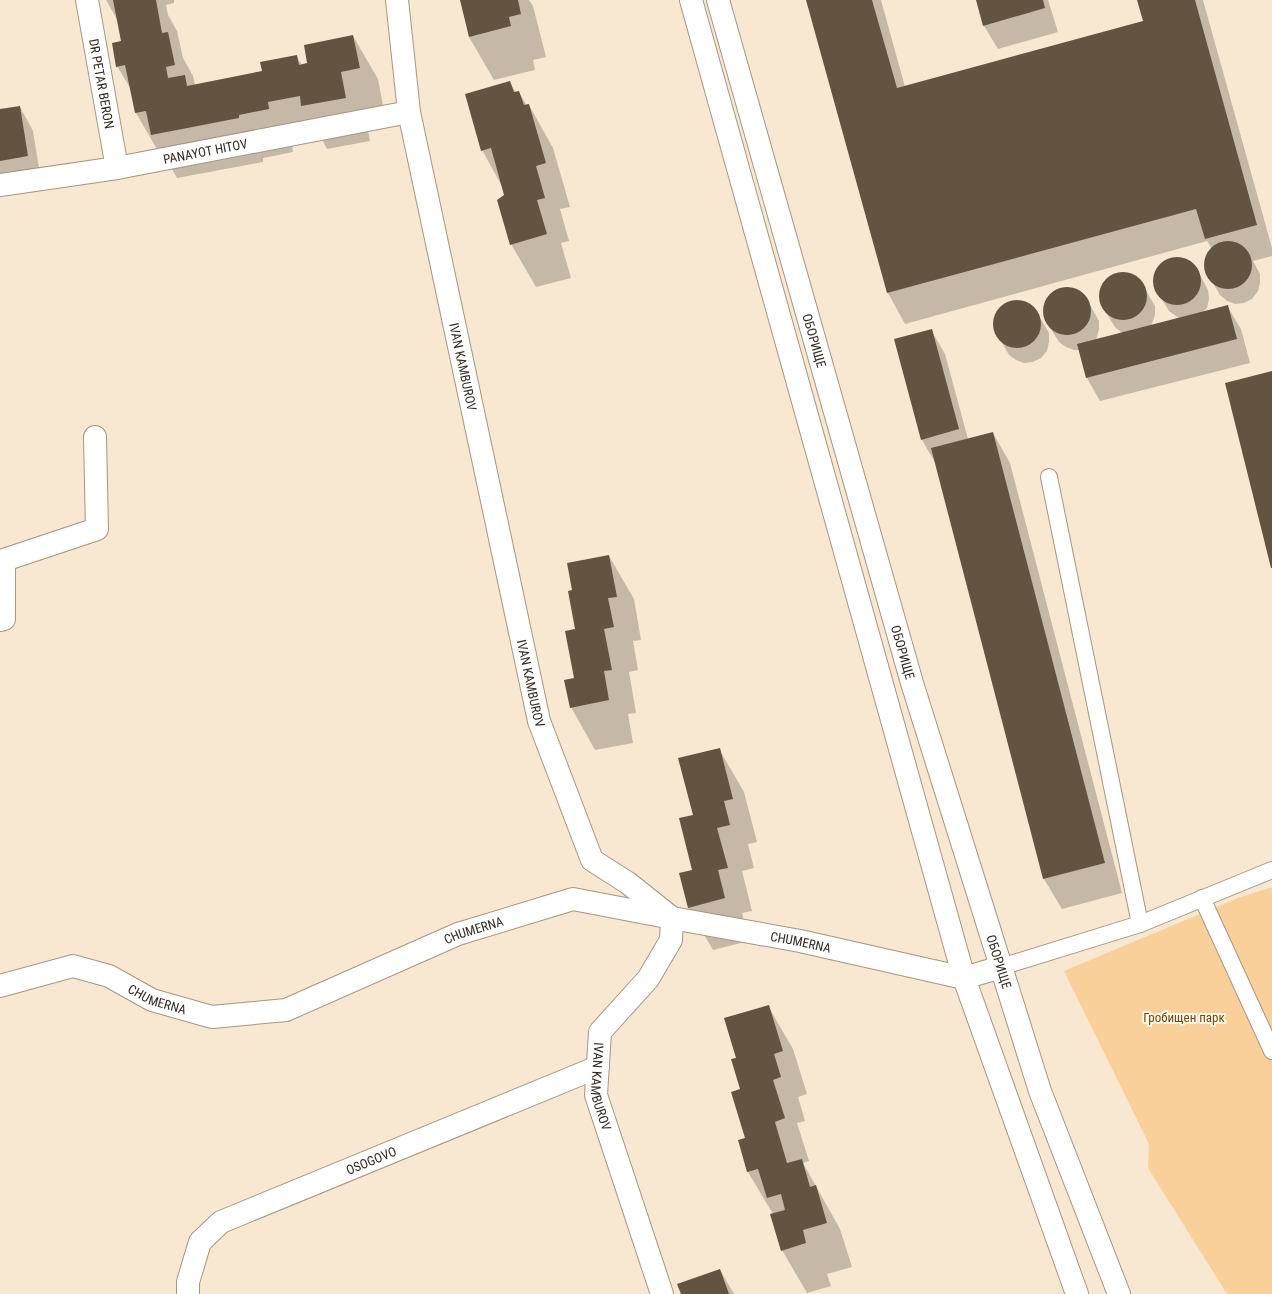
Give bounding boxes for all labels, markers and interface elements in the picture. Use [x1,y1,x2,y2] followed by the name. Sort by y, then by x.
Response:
[86,38,117,130] street label: DR PETAR BERON
[162,136,249,167] street label: PANAYOT HITOV
[799,312,829,369] street label: ОБОРИЩЕ
[446,321,480,413] street label: IVAN KAMBUROV
[888,624,918,681] street label: ОБОРИЩЕ
[514,638,548,730] street label: IVAN KAMBUROV
[442,914,506,947] street label: CHUMERNA
[769,929,833,956] street label: CHUMERNA
[983,933,1014,990] street label: ОБОРИЩЕ
[125,981,189,1018] street label: CHUMERNA
[1143,1010,1225,1025] park label: Гробищен парк
[588,1042,614,1133] street label: IVAN KAMBUROV
[344,1144,399,1178] street label: OSOGOVO

